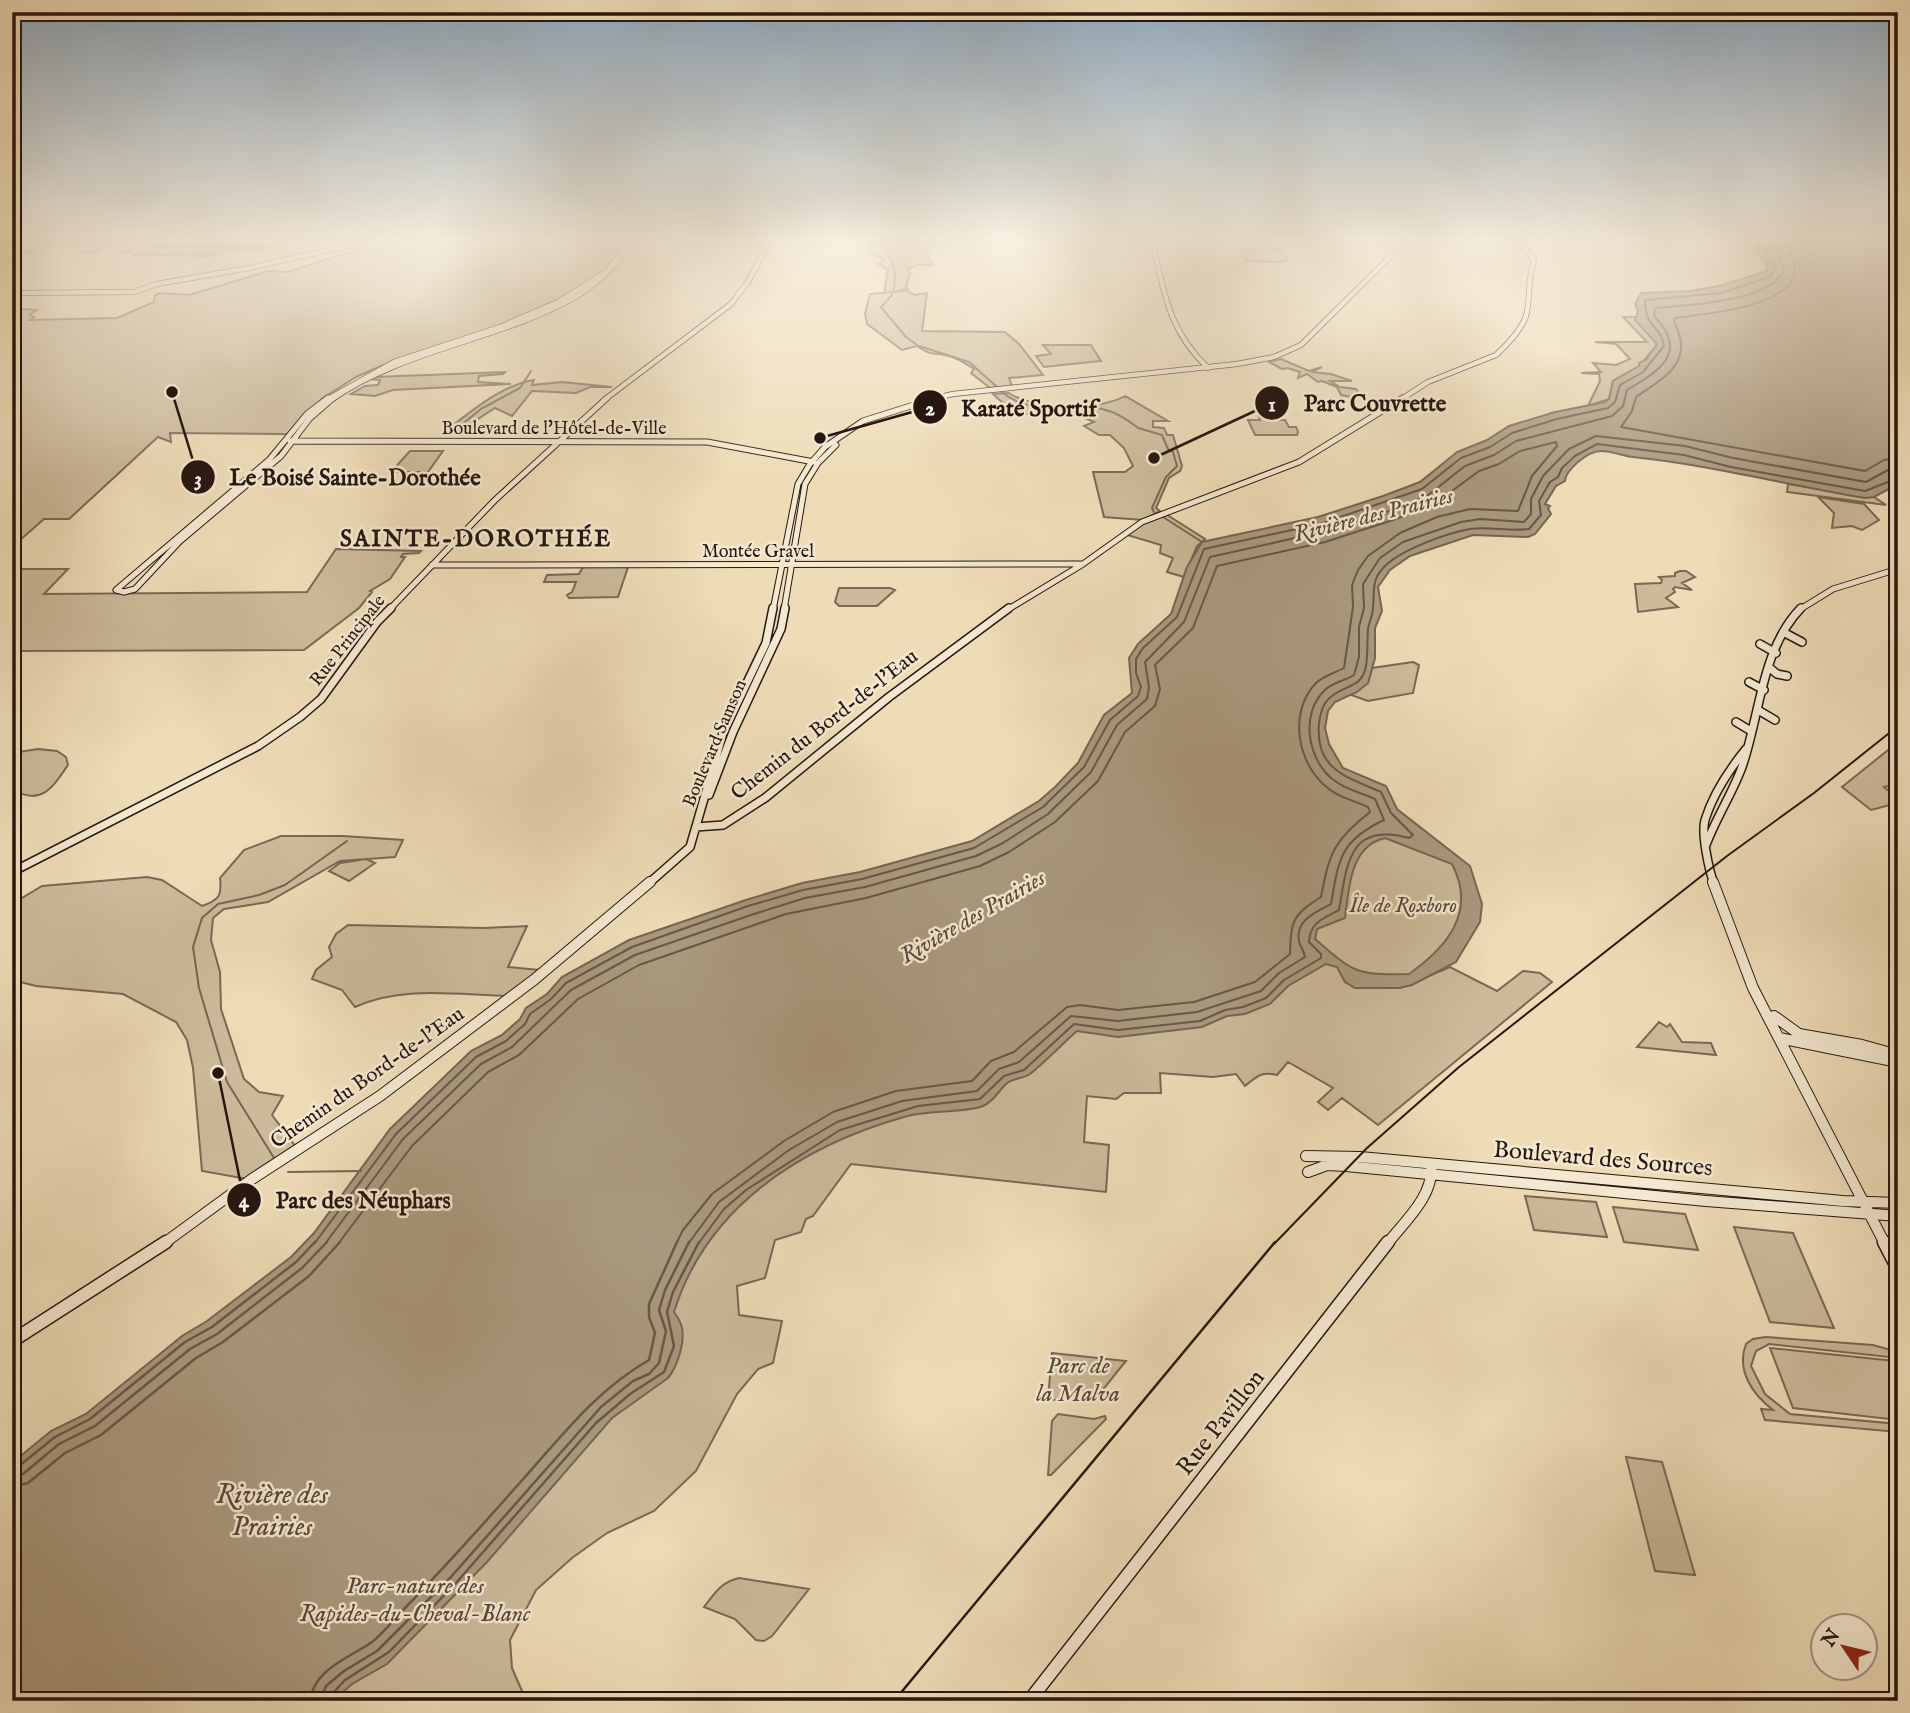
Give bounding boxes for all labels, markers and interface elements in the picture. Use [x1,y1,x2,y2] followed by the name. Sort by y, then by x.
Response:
[1254,381,1460,425] callout: Parc Couvrette
[913,385,1111,429] callout: Karaté Sportif
[1304,390,1447,419] text: Parc Couvrette
[1268,392,1276,419] text: 1
[961,395,1102,424] text: Karaté Sportif
[925,396,935,423] text: 2
[442,418,666,441] street label: Boulevard de l'Hôtel-de-Ville
[180,455,495,499] callout: Le Boisé Sainte-Dorothée
[229,464,481,493] text: Le Boisé Sainte-Dorothée
[194,466,202,493] text: 3
[1291,482,1456,549] water label: Rivière des Prairies
[340,524,612,554] district label: SAINTE-DOROTHÉE
[702,541,814,564] street label: Montée Gravel
[305,591,391,691] street label: Rue Principale
[726,644,924,807] street label: Chemin du Bord-de-l'Eau
[678,676,753,811] street label: Boulevard Samson
[895,864,1051,971] water label: Rivière des Prairies
[1348,892,1457,920] park label: Île de Roxboro
[266,1001,470,1155] street label: Chemin du Bord-de-l'Eau
[1492,1134,1714,1185] street label: Boulevard des Sources
[227,1178,465,1222] callout: Parc des Néuphars
[275,1187,451,1216] text: Parc des Néuphars
[239,1188,250,1215] text: 4
[1036,1351,1120,1410] park label: Parc de la Malva
[1170,1363,1272,1482] street label: Rue Pavillon
[216,1478,329,1545] water label: Rivière des Prairies
[300,1571,531,1630] park label: Parc-nature des Rapides-du-Cheval-Blanc
[1808,1612,1878,1682] north arrow
[1817,1624,1847,1653] text: N

